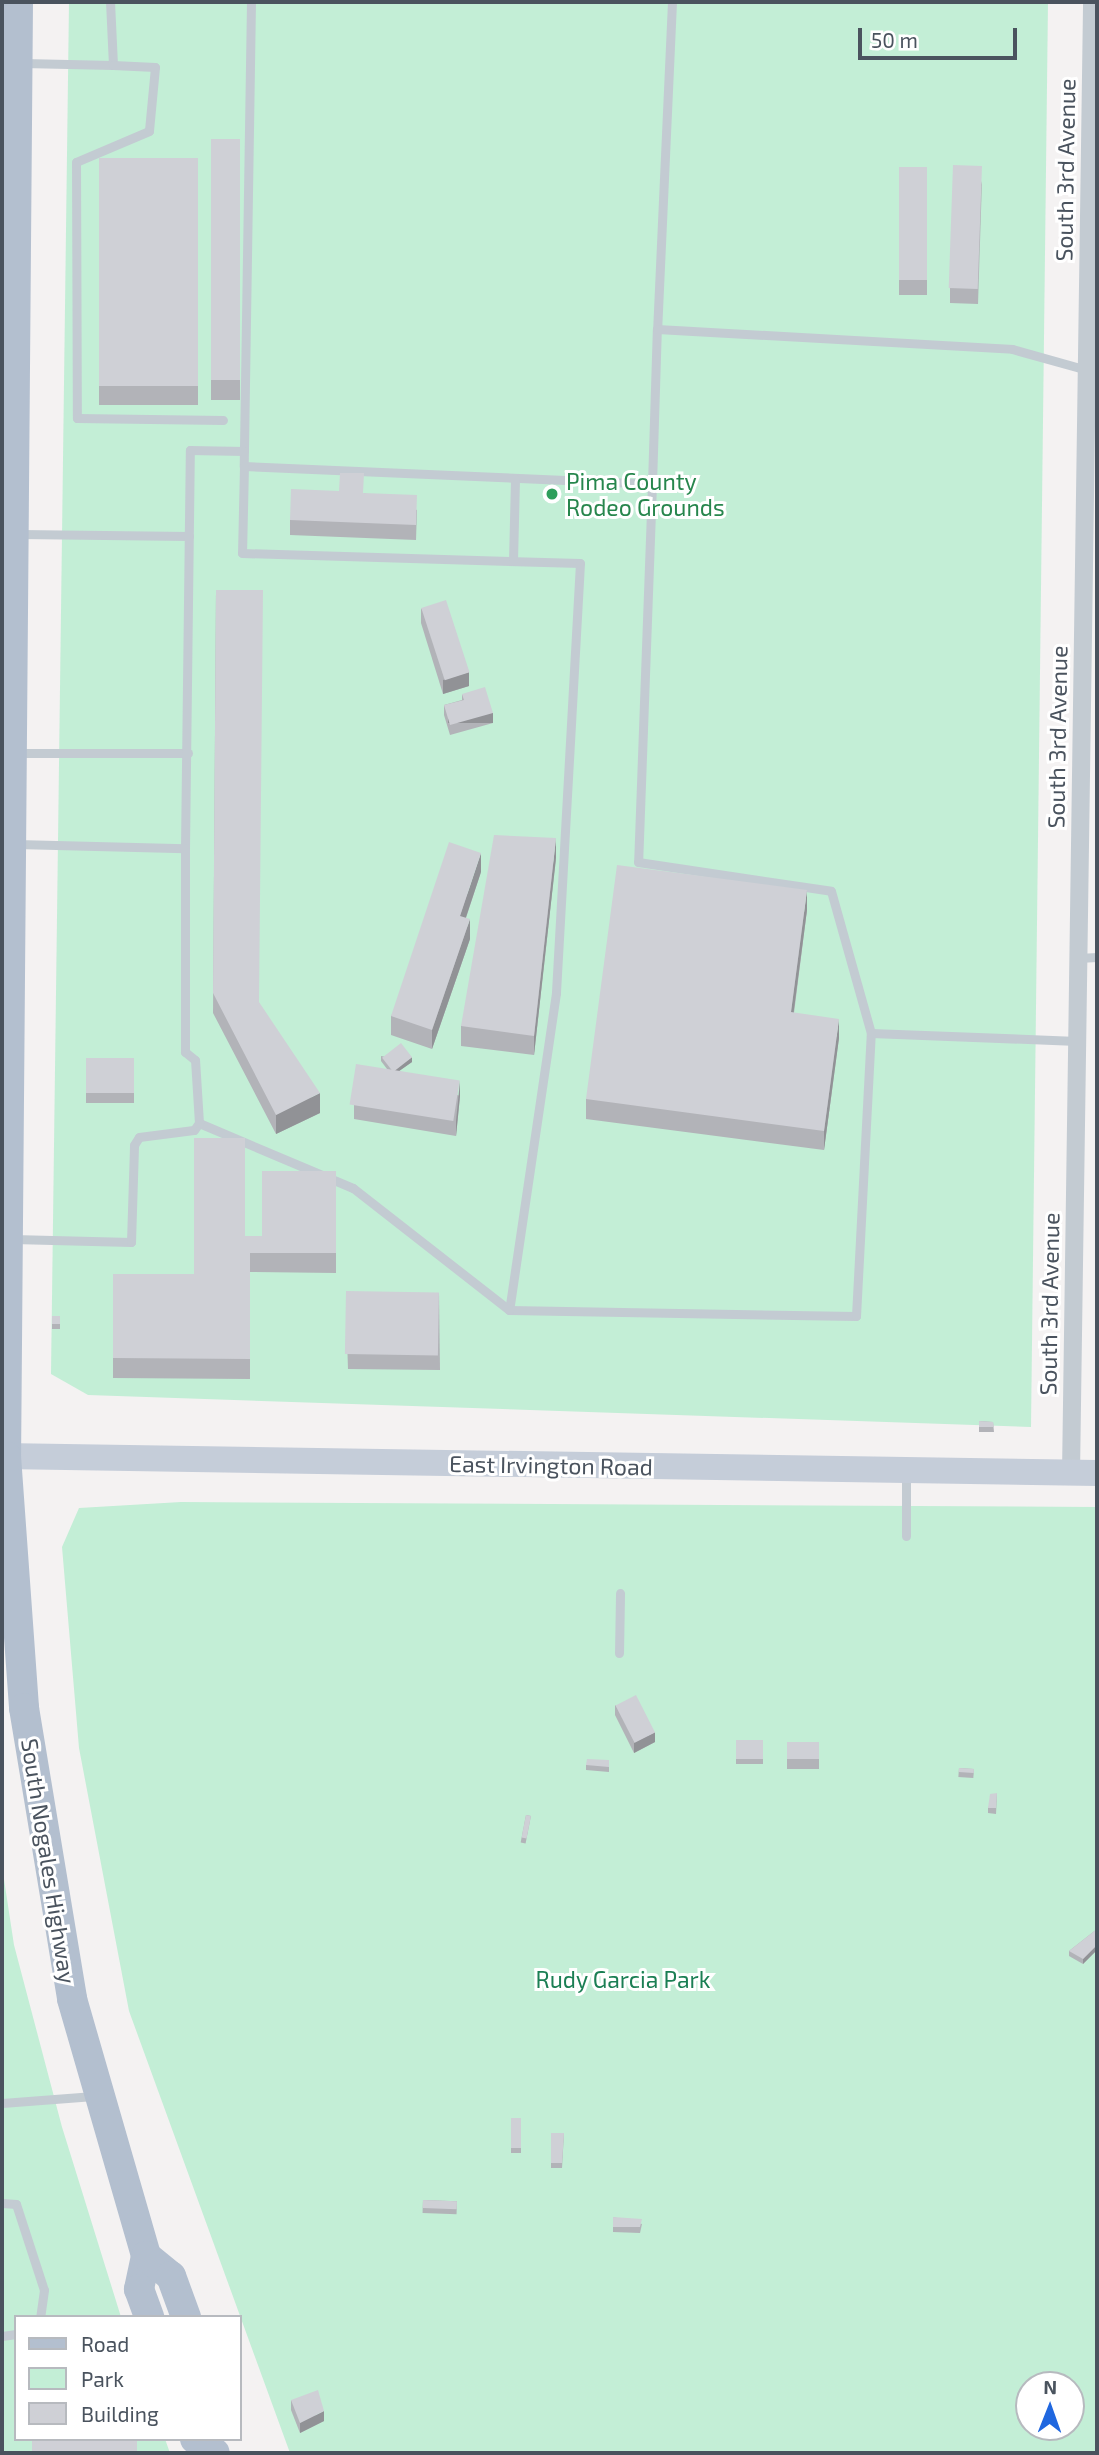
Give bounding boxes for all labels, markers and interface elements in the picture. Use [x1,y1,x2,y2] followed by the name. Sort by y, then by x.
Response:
[861,14,1020,58] scale bar
[871,27,918,52] text: 50 m
[1050,78,1080,262] street label: South 3rd Avenue
[566,467,725,521] place label: Pima County Rodeo Grounds
[544,486,560,502] marker: Pima County Rodeo Grounds
[1042,645,1072,829] street label: South 3rd Avenue
[1034,1212,1064,1396] street label: South 3rd Avenue
[449,1449,653,1481] street label: East Irvington Road
[16,1736,82,1986] street label: South Nogales Highway
[535,1965,711,1993] park label: Rudy Garcia Park
[14,2315,242,2441] legend
[81,2331,129,2356] text: Road
[81,2366,124,2391] text: Park
[1015,2371,1085,2441] north arrow
[1043,2375,1057,2398] text: N
[81,2401,159,2426] text: Building

